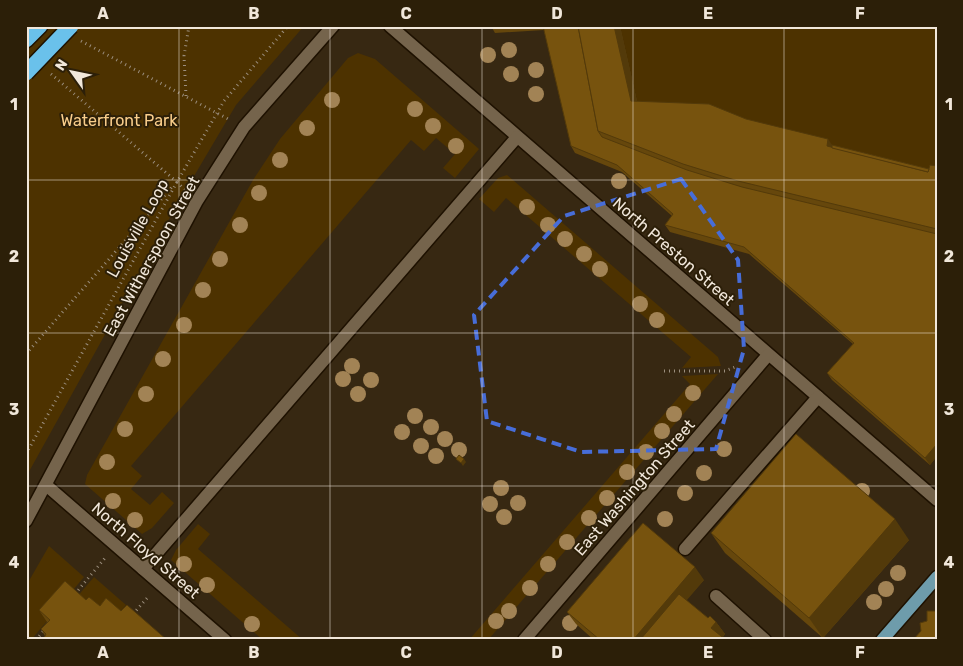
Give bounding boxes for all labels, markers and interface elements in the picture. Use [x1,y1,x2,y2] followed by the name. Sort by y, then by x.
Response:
[97,4,109,23] text: A
[248,4,260,23] text: B
[400,4,412,23] text: C
[551,4,563,23] text: D
[703,4,713,23] text: E
[855,4,865,23] text: F
[48,48,98,98] north arrow
[52,56,71,74] text: N
[10,95,18,114] text: 1
[945,95,953,114] text: 1
[61,111,178,130] park label: Waterfront Park
[99,173,203,340] street label: East Witherspoon Street
[103,176,172,281] street label: Louisville Loop
[609,193,738,309] street label: North Preston Street
[9,247,19,266] text: 2
[944,247,954,266] text: 2
[9,400,19,419] text: 3
[944,400,954,419] text: 3
[570,415,699,559] street label: East Washington Street
[88,498,203,602] street label: North Floyd Street
[9,553,20,572] text: 4
[944,553,955,572] text: 4
[97,643,109,662] text: A
[248,643,260,662] text: B
[400,643,412,662] text: C
[551,643,563,662] text: D
[703,643,713,662] text: E
[855,643,865,662] text: F

